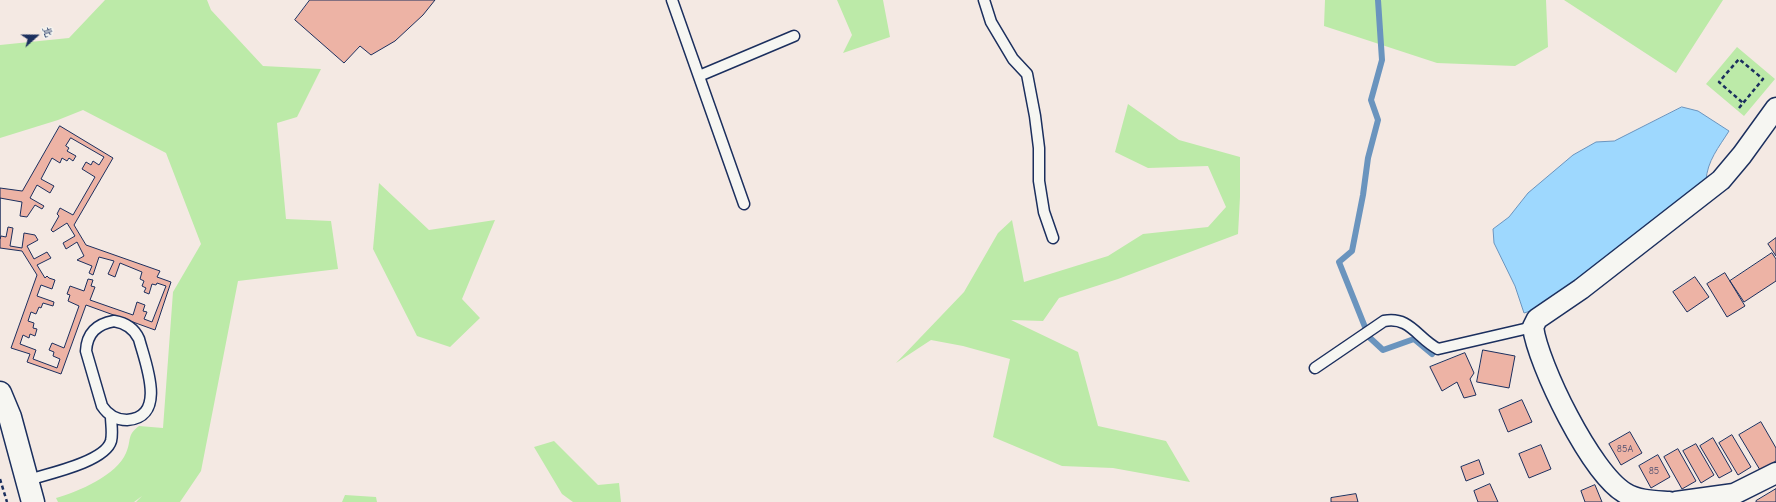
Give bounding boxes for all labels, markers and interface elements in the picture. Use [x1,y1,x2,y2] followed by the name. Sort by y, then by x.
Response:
[16,16,56,56] north arrow
[40,24,56,39] text: 北
[1617,443,1633,455] house number: 85A
[1649,465,1659,477] house number: 85

